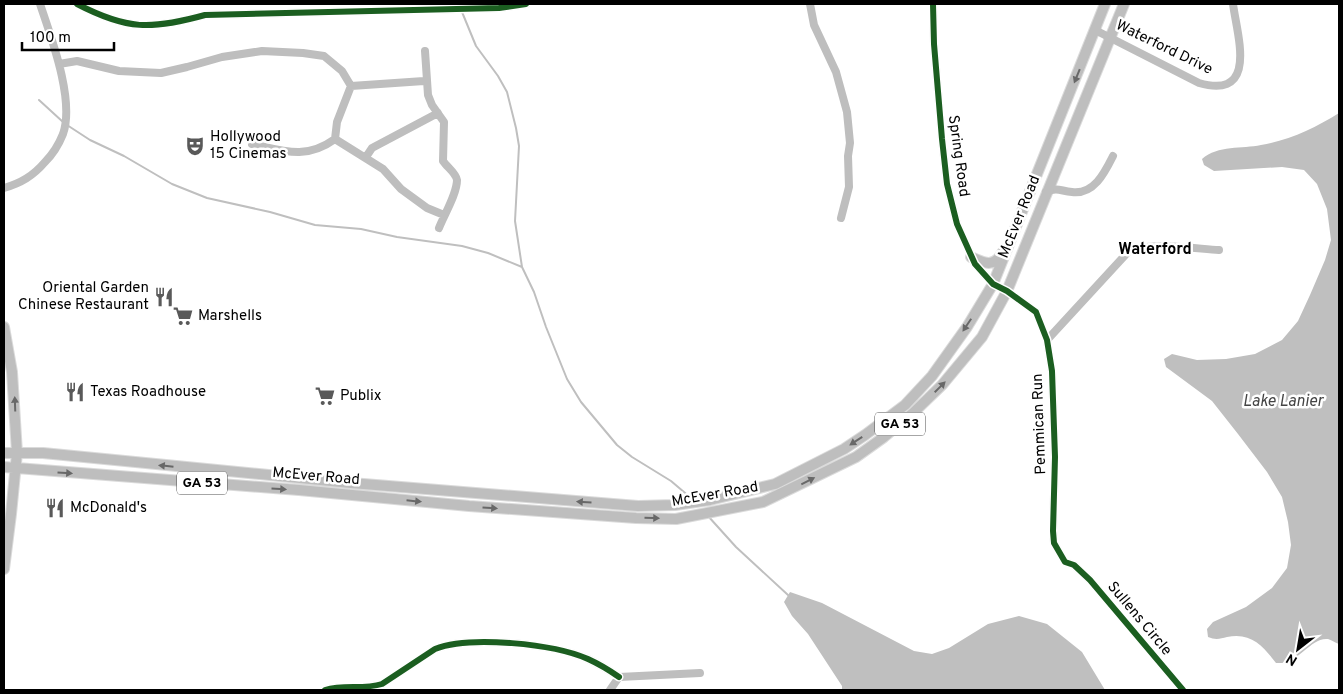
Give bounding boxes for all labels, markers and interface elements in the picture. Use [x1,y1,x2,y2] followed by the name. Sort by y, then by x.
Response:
[1112,16,1216,80] street label: Waterford Drive
[22,20,115,52] scale bar
[30,29,71,48] text: 100 m
[1072,68,1080,83] one-way arrow
[943,114,973,198] street label: Spring Road
[210,128,287,164] place label: Hollywood 15 Cinemas
[184,135,206,157] theatre icon: Hollywood 15 Cinemas
[995,173,1045,261] street label: McEver Road
[1118,240,1192,260] district label: Waterford
[18,279,149,315] place label: Oriental Garden Chinese Restaurant
[153,286,175,308] restaurant icon: Oriental Garden Chinese Restaurant
[172,305,194,327] supermarket icon: Marshells
[198,307,262,326] place label: Marshells
[962,319,972,332] one-way arrow
[1029,373,1051,475] street label: Pemmican Run
[64,381,86,403] restaurant icon: Texas Roadhouse
[933,381,945,393] one-way arrow
[90,383,206,402] place label: Texas Roadhouse
[314,385,336,407] supermarket icon: Publix
[340,387,382,406] place label: Publix
[1243,392,1325,412] water label: Lake Lanier
[10,396,18,412] one-way arrow
[875,412,925,436] road number: GA 53
[849,437,863,446] one-way arrow
[157,462,173,470] one-way arrow
[271,464,361,490] street label: McEver Road
[57,469,73,477] one-way arrow
[177,472,227,494] road number: GA 53
[801,477,815,485] one-way arrow
[670,478,760,512] street label: McEver Road
[272,485,288,493] one-way arrow
[44,497,66,519] restaurant icon: McDonald's
[407,497,423,505] one-way arrow
[576,498,592,506] one-way arrow
[70,499,147,518] place label: McDonald's
[482,504,498,512] one-way arrow
[644,515,660,523] one-way arrow
[1102,578,1176,660] street label: Sullens Circle
[1273,624,1323,674] north arrow
[1283,649,1301,669] text: N

